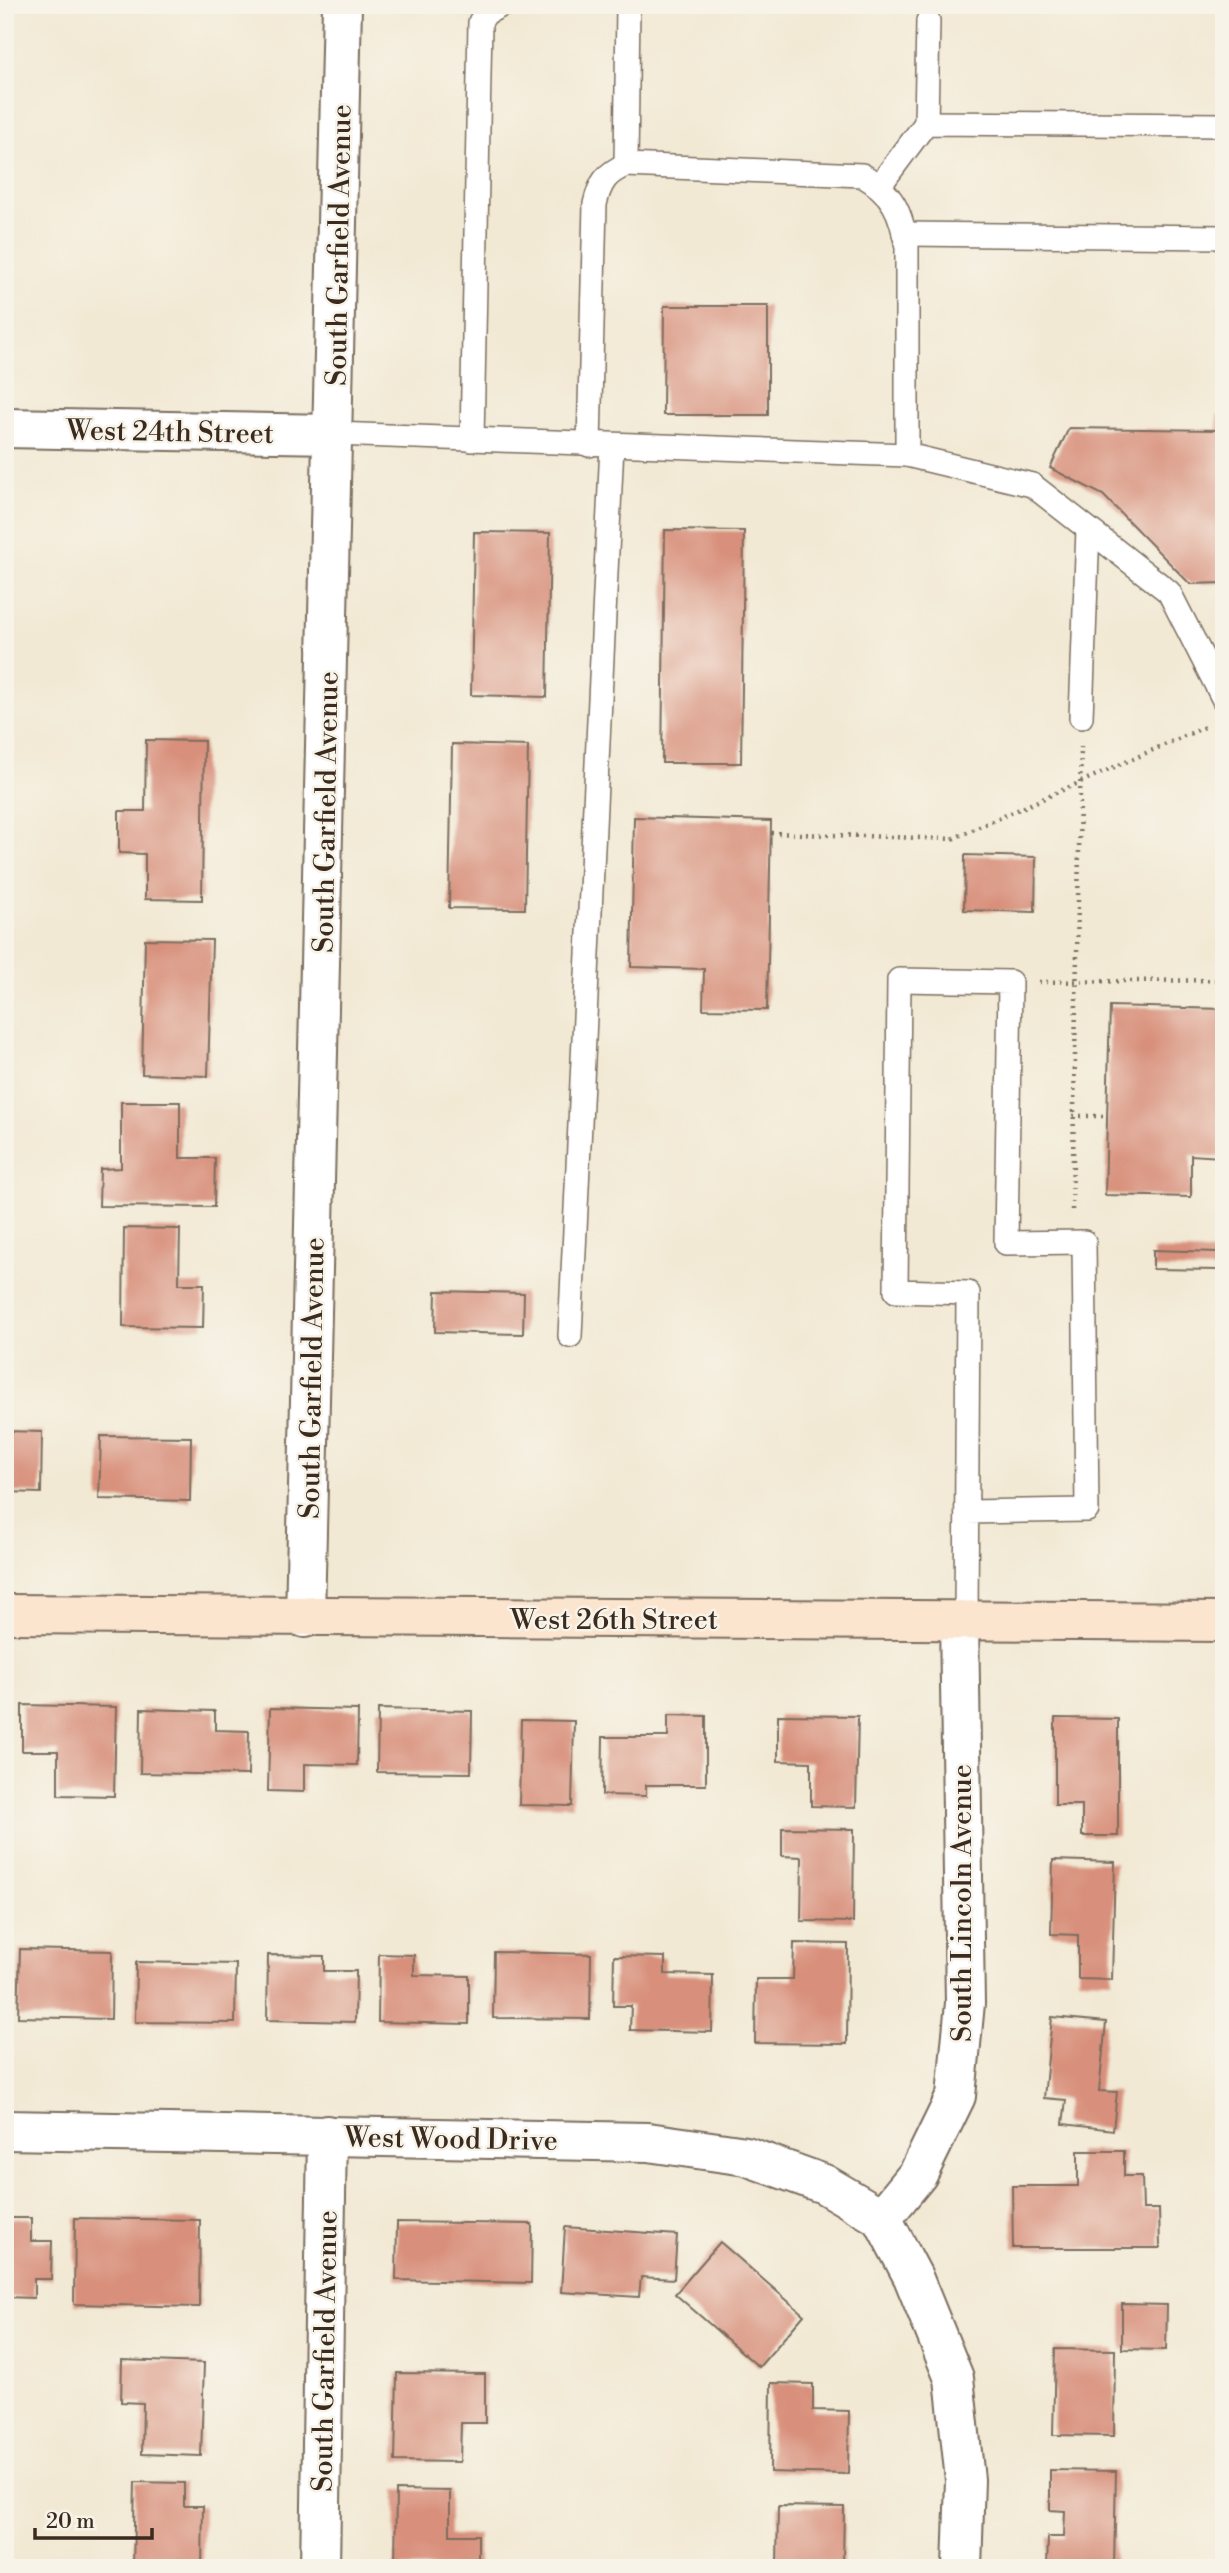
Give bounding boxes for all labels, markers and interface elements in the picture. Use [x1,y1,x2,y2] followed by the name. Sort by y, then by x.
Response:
[320,104,359,386] street label: South Garfield Avenue
[65,413,274,452] street label: West 24th Street
[307,671,346,953] street label: South Garfield Avenue
[293,1237,332,1519] street label: South Garfield Avenue
[509,1603,718,1638] street label: West 26th Street
[945,1764,980,2042] street label: South Lincoln Avenue
[343,2120,558,2159] street label: West Wood Drive
[306,2210,345,2492] street label: South Garfield Avenue
[35,2496,152,2540] scale bar
[46,2509,95,2535] text: 20 m

